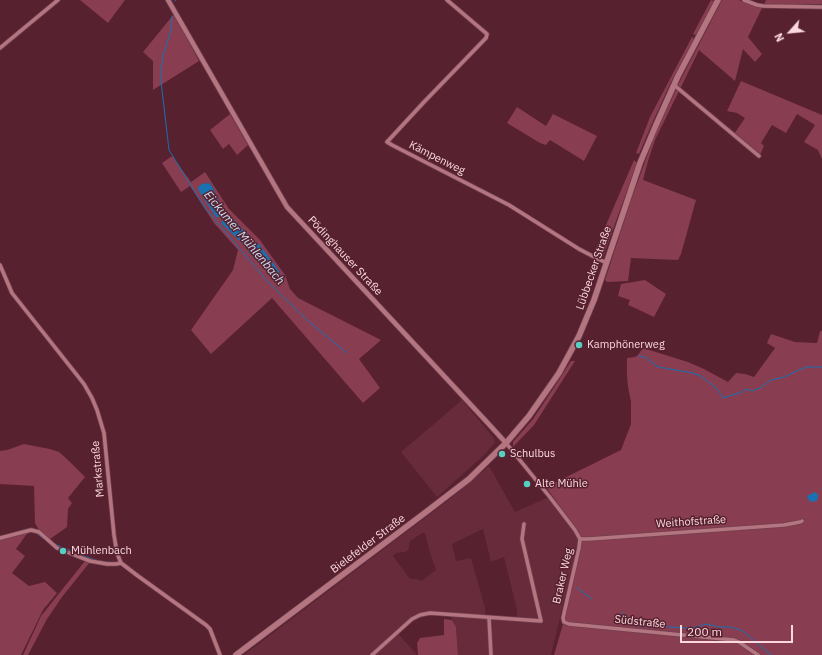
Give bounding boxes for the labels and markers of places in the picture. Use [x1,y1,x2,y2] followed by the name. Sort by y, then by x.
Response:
[587,338,665,352] place label: Kamphönerweg
[574,340,584,350] marker: Kamphönerweg
[510,447,555,461] place label: Schulbus
[497,449,507,459] marker: Schulbus
[535,477,588,491] place label: Alte Mühle
[522,479,532,489] marker: Alte Mühle
[71,544,132,558] place label: Mühlenbach
[58,546,68,556] marker: Mühlenbach

